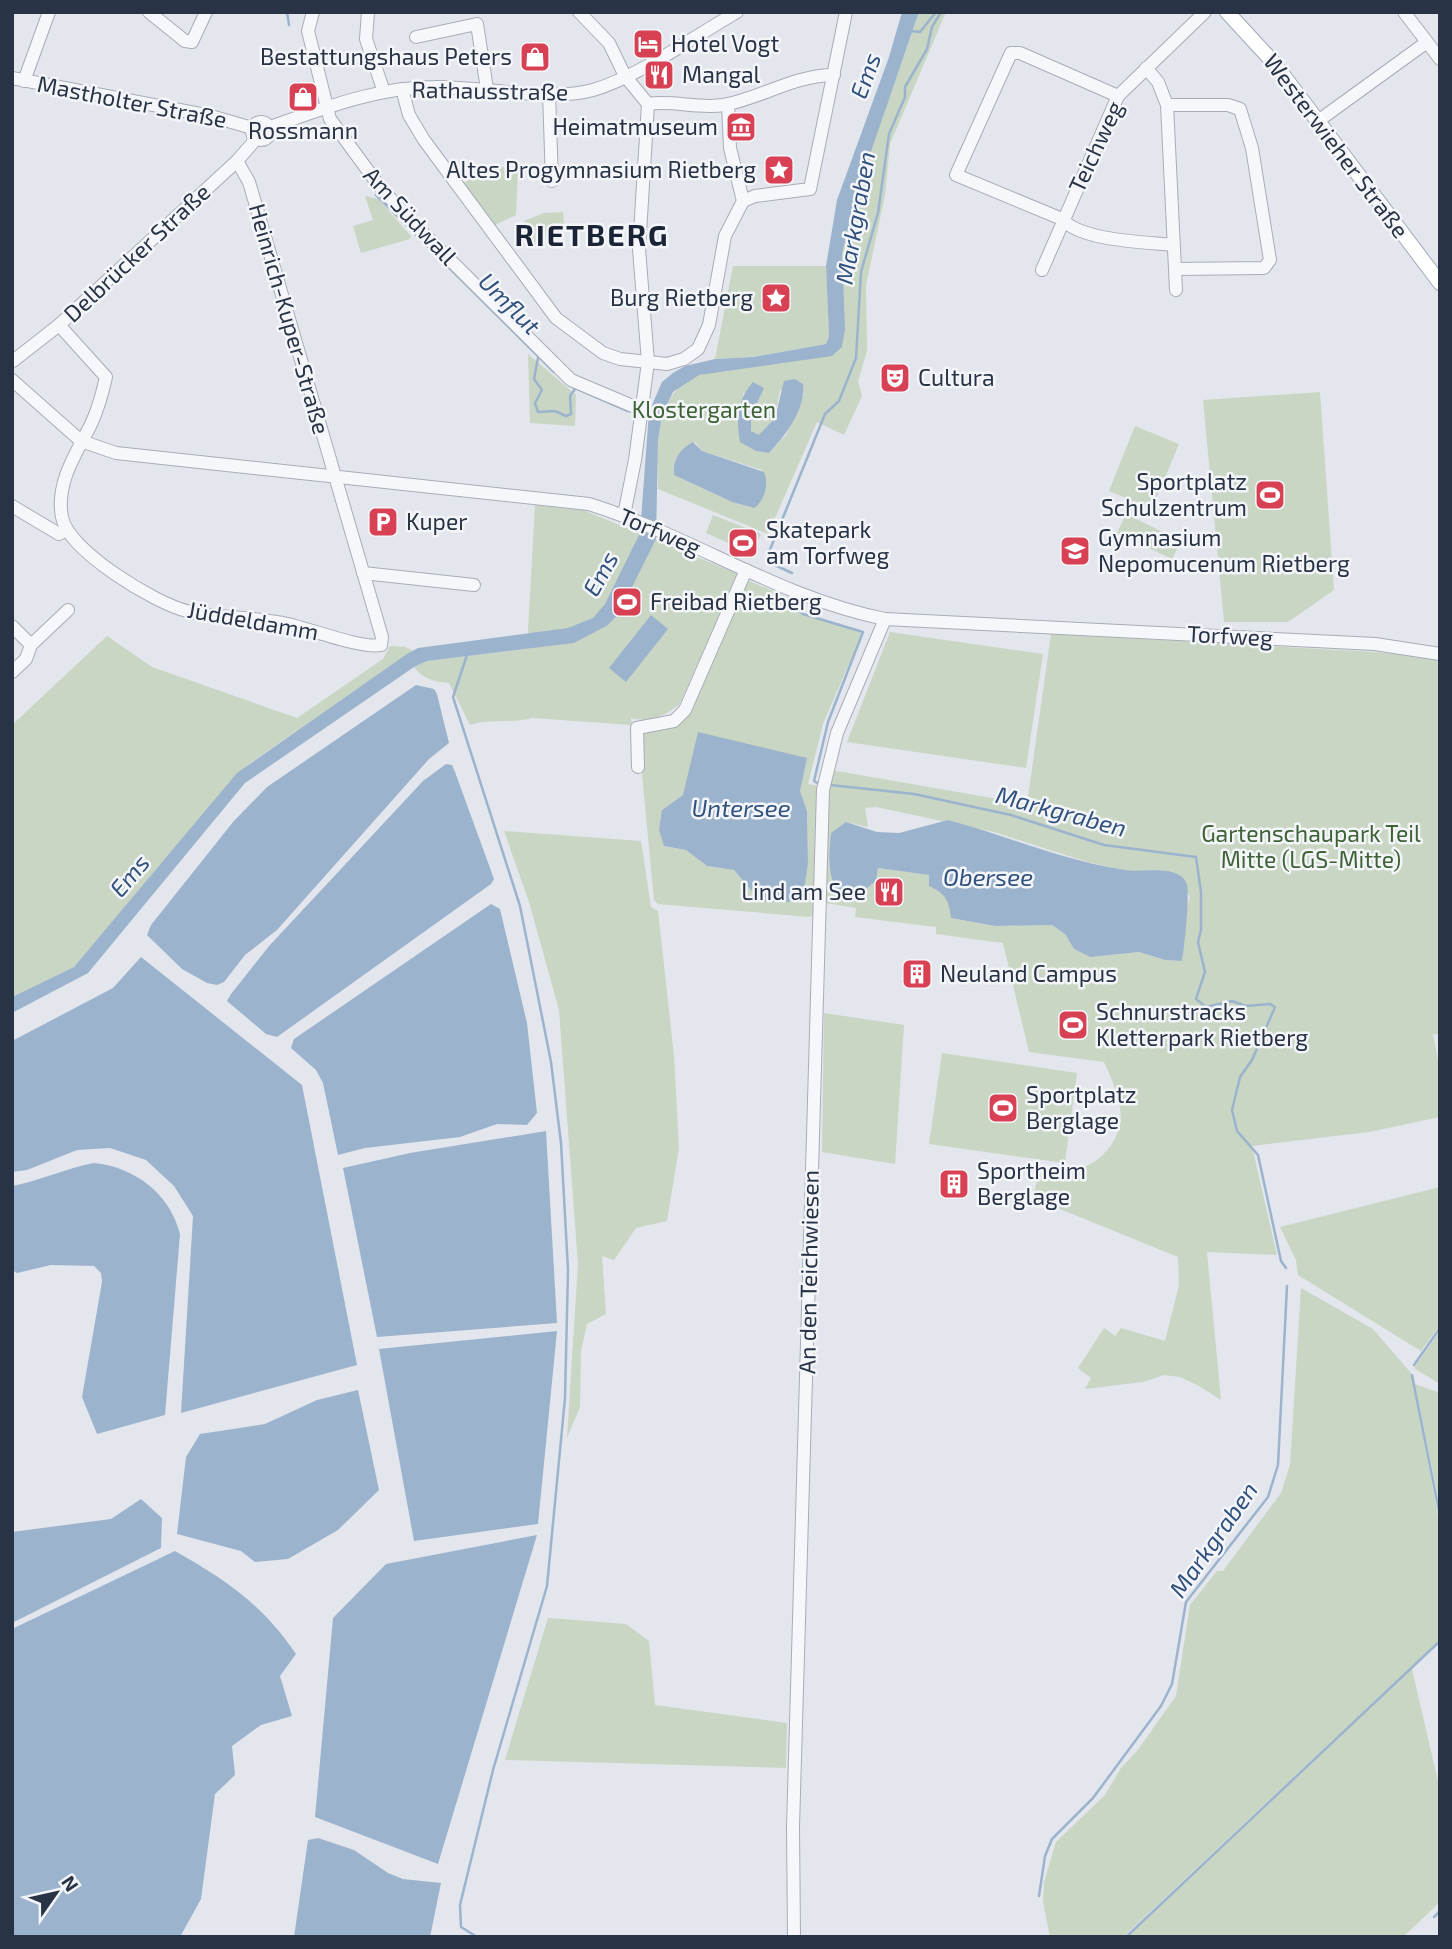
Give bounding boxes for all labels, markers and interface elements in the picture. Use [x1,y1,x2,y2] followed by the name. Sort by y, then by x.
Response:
[631,27,665,61] hotel icon: Hotel Vogt
[671,29,779,57] place label: Hotel Vogt
[518,40,552,74] shop icon: Bestattungshaus Peters
[260,42,512,70] place label: Bestattungshaus Peters
[1258,48,1415,243] street label: Westerwieher Straße
[843,49,886,102] water label: Ems
[642,58,676,92] restaurant icon: Mangal
[682,60,761,88] place label: Mangal
[35,69,229,133] street label: Mastholter Straße
[412,75,569,105] street label: Rathausstraße
[286,80,320,114] shop icon: Rossmann
[1062,96,1128,197] street label: Teichweg
[724,110,758,144] museum icon: Heimatmuseum
[552,112,718,140] place label: Heimatmuseum
[248,116,358,144] place label: Rossmann
[829,149,880,286] water label: Markgraben
[762,153,796,187] place icon: Altes Progymnasium Rietberg
[446,155,756,183] place label: Altes Progymnasium Rietberg
[358,160,463,270] street label: Am Südwall
[57,177,215,327] street label: Delbrücker Straße
[244,200,336,437] street label: Heinrich-Kuper-Straße
[515,216,669,252] district label: RIETBERG
[473,266,548,341] water label: Umflut
[759,281,793,315] place icon: Burg Rietberg
[610,283,753,311] place label: Burg Rietberg
[878,361,912,395] theatre icon: Cultura
[918,363,995,391] place label: Cultura
[632,395,776,423] park label: Klostergarten
[1101,467,1247,521] place label: Sportplatz Schulzentrum
[1253,478,1287,512] sports icon: Sportplatz Schulzentrum
[615,501,706,561] street label: Torfweg
[366,505,400,539] parking icon: Kuper
[406,507,468,535] place label: Kuper
[766,515,889,569] place label: Skatepark am Torfweg
[1098,523,1350,577] place label: Gymnasium Nepomucenum Rietberg
[726,526,760,560] sports icon: Skatepark am Torfweg
[1058,534,1092,568] school or university icon: Gymnasium Nepomucenum Rietberg
[576,546,624,601] water label: Ems
[610,585,644,619] sports icon: Freibad Rietberg
[650,587,822,615] place label: Freibad Rietberg
[185,595,321,645] street label: Jüddeldamm
[1186,619,1274,651] street label: Torfweg
[993,779,1130,842] water label: Markgraben
[691,793,791,822] water label: Untersee
[1201,819,1421,873] park label: Gartenschaupark Teil Mitte (LGS-Mitte)
[103,848,155,902] water label: Ems
[943,862,1033,891] water label: Obersee
[872,875,906,909] restaurant icon: Lind am See
[741,877,866,905] place label: Lind am See
[900,957,934,991] building icon: Neuland Campus
[940,959,1117,987] place label: Neuland Campus
[1096,997,1308,1051] place label: Schnurstracks Kletterpark Rietberg
[1056,1008,1090,1042] sports icon: Schnurstracks Kletterpark Rietberg
[1026,1080,1137,1134] place label: Sportplatz Berglage
[986,1091,1020,1125] sports icon: Sportplatz Berglage
[977,1156,1086,1210] place label: Sportheim Berglage
[937,1167,971,1201] building icon: Sportheim Berglage
[792,1170,824,1374] street label: An den Teichwiesen
[1162,1476,1263,1602] water label: Markgraben
[21,1858,91,1928] north arrow
[57,1871,84,1895] text: N

